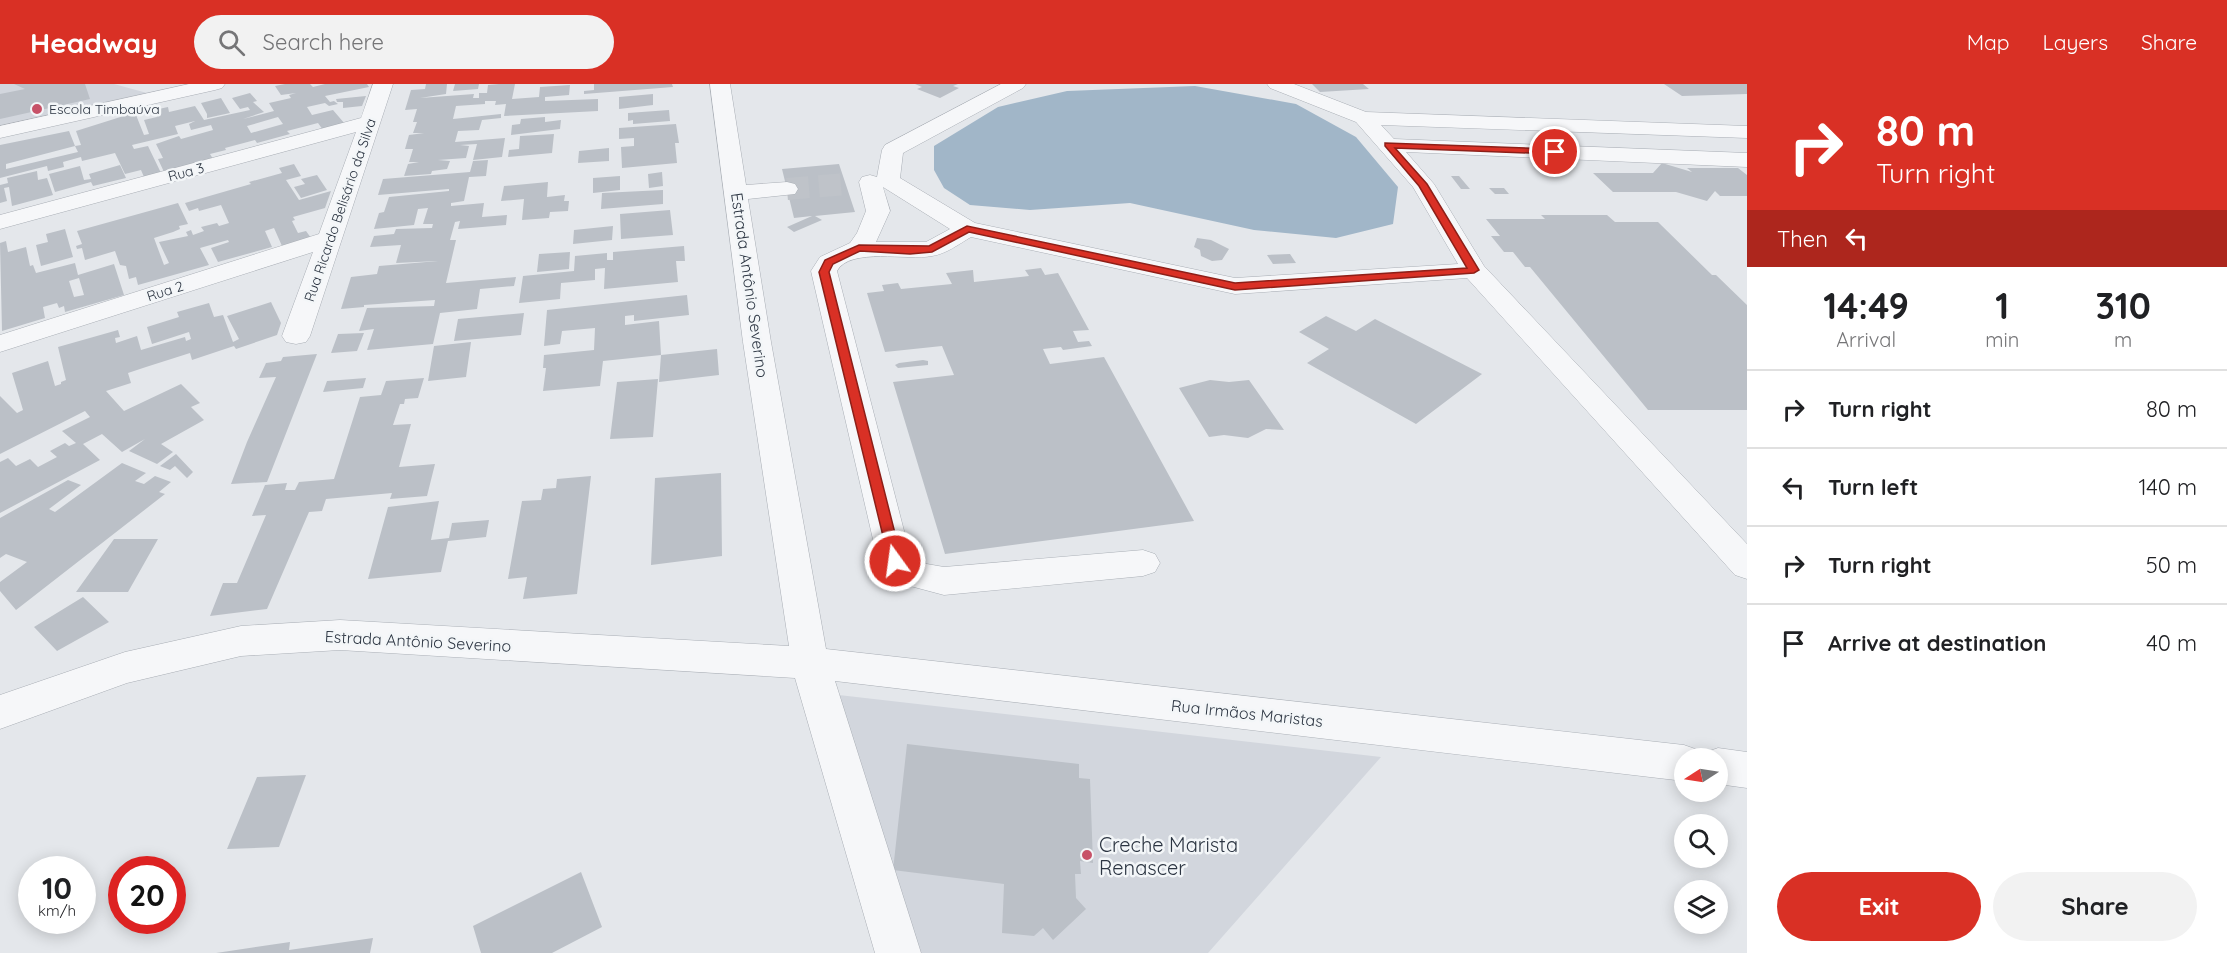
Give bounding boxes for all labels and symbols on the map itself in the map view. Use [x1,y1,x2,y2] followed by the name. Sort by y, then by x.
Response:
[49,100,160,118] place label: Escola Timbaúva
[30,102,44,116] marker: Escola Timbaúva
[300,116,380,304] street label: Rua Ricardo Belisário da Silva
[1529,126,1580,177] pin
[166,159,206,185] street label: Rua 3
[727,191,773,379] street label: Estrada Antônio Severino
[144,277,186,305] street label: Rua 2
[863,529,927,593] position arrow
[324,626,512,656] street label: Estrada Antônio Severino
[1170,695,1324,731] street label: Rua Irmãos Maristas
[1674,748,1728,802] north arrow
[1099,832,1238,880] place label: Creche Marista Renascer
[1080,848,1094,862] marker: Creche Marista Renascer
[108,856,186,934] speed limit sign: 20

